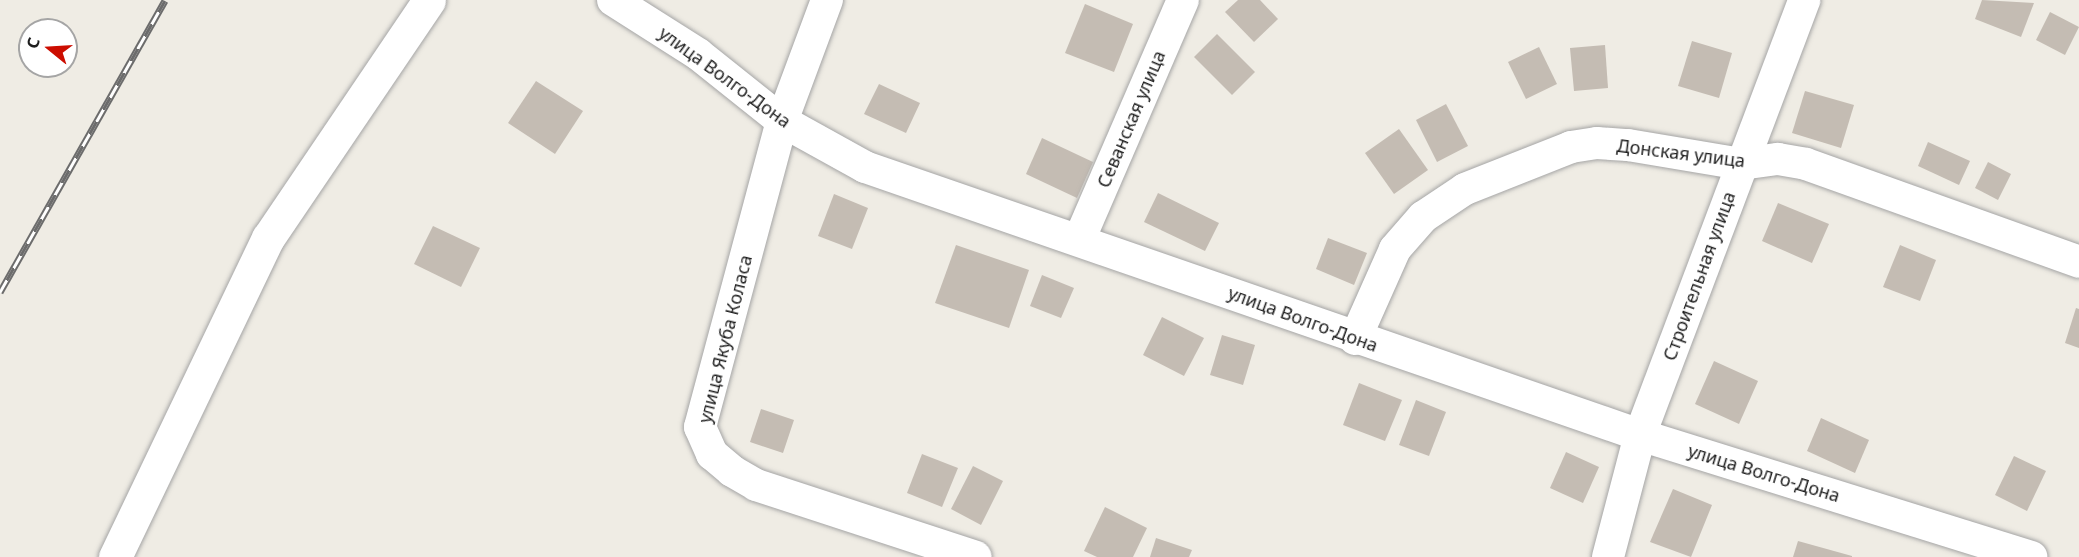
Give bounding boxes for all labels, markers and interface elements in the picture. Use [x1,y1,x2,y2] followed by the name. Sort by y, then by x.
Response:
[18,18,78,78] north arrow
[655,22,795,132] street label: улица Волго-Дона
[21,35,45,51] text: С
[1092,47,1170,191] street label: Севанская улица
[1616,134,1746,172] street label: Донская улица
[1658,189,1740,363] street label: Строительная улица
[694,253,756,425] street label: улица Якуба Коласа
[1225,282,1381,356] street label: улица Волго-Дона
[1685,440,1843,506] street label: улица Волго-Дона

